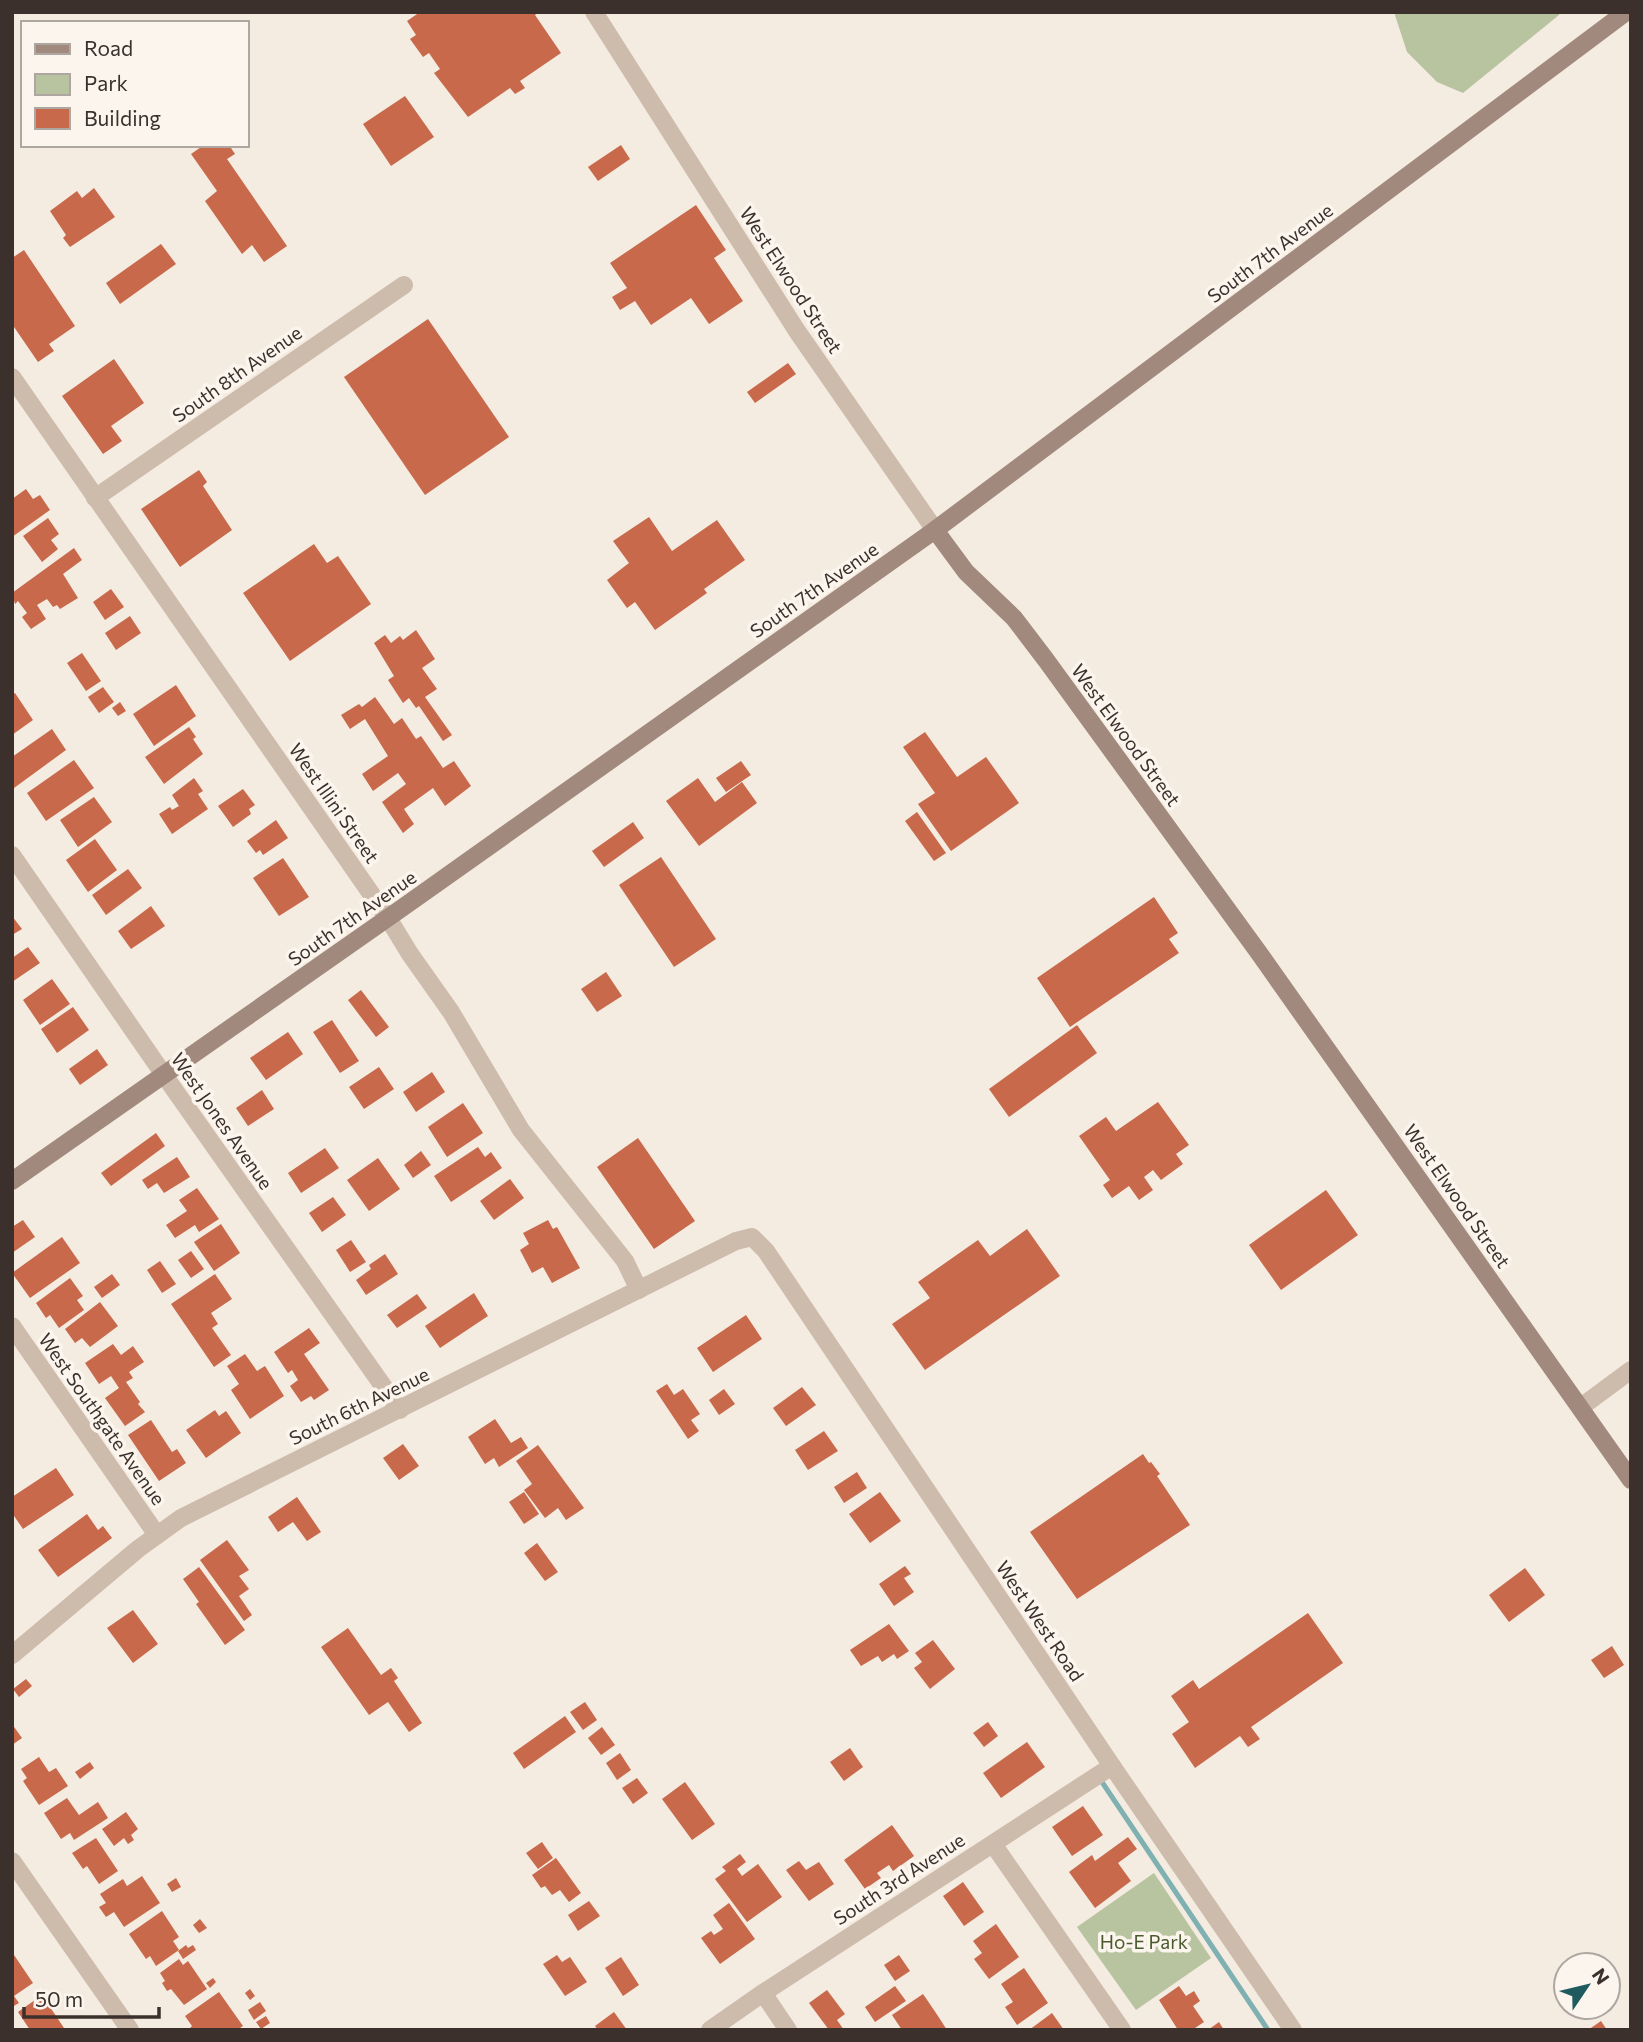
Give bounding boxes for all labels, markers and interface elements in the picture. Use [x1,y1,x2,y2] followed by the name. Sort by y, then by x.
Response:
[21,21,248,147] legend
[84,35,133,60] text: Road
[84,70,128,95] text: Park
[84,105,161,130] text: Building
[1202,198,1337,307] street label: South 7th Avenue
[735,202,847,357] street label: West Elwood Street
[168,320,306,427] street label: South 8th Avenue
[745,537,882,642] street label: South 7th Avenue
[1067,659,1186,810] street label: West Elwood Street
[285,738,384,867] street label: West Illini Street
[283,865,420,970] street label: South 7th Avenue
[167,1048,278,1193] street label: West Jones Avenue
[1399,1119,1516,1272] street label: West Elwood Street
[34,1328,171,1509] street label: West Southgate Avenue
[285,1362,432,1449] street label: South 6th Avenue
[992,1556,1089,1685] street label: West West Road
[829,1828,969,1929] street label: South 3rd Avenue
[1100,1930,1188,1953] park label: Ho-E Park
[1552,1951,1622,2021] north arrow
[1588,1964,1615,1988] text: N
[24,1976,159,2020] scale bar
[35,1986,83,2011] text: 50 m

